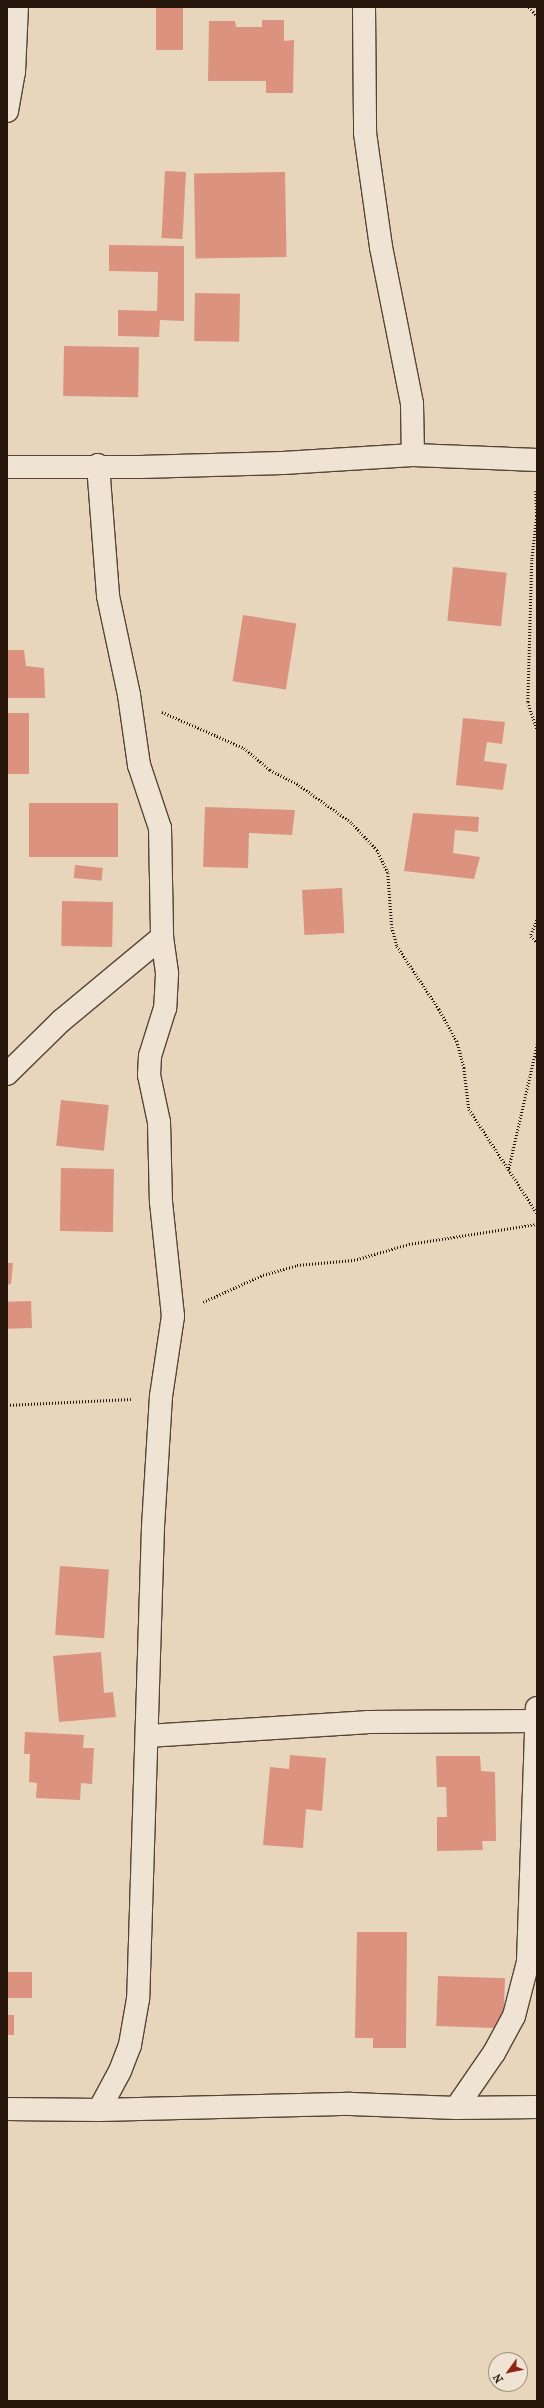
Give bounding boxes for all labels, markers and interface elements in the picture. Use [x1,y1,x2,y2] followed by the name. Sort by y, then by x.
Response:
[488,2352,528,2392] north arrow
[491,2371,506,2385] text: N

